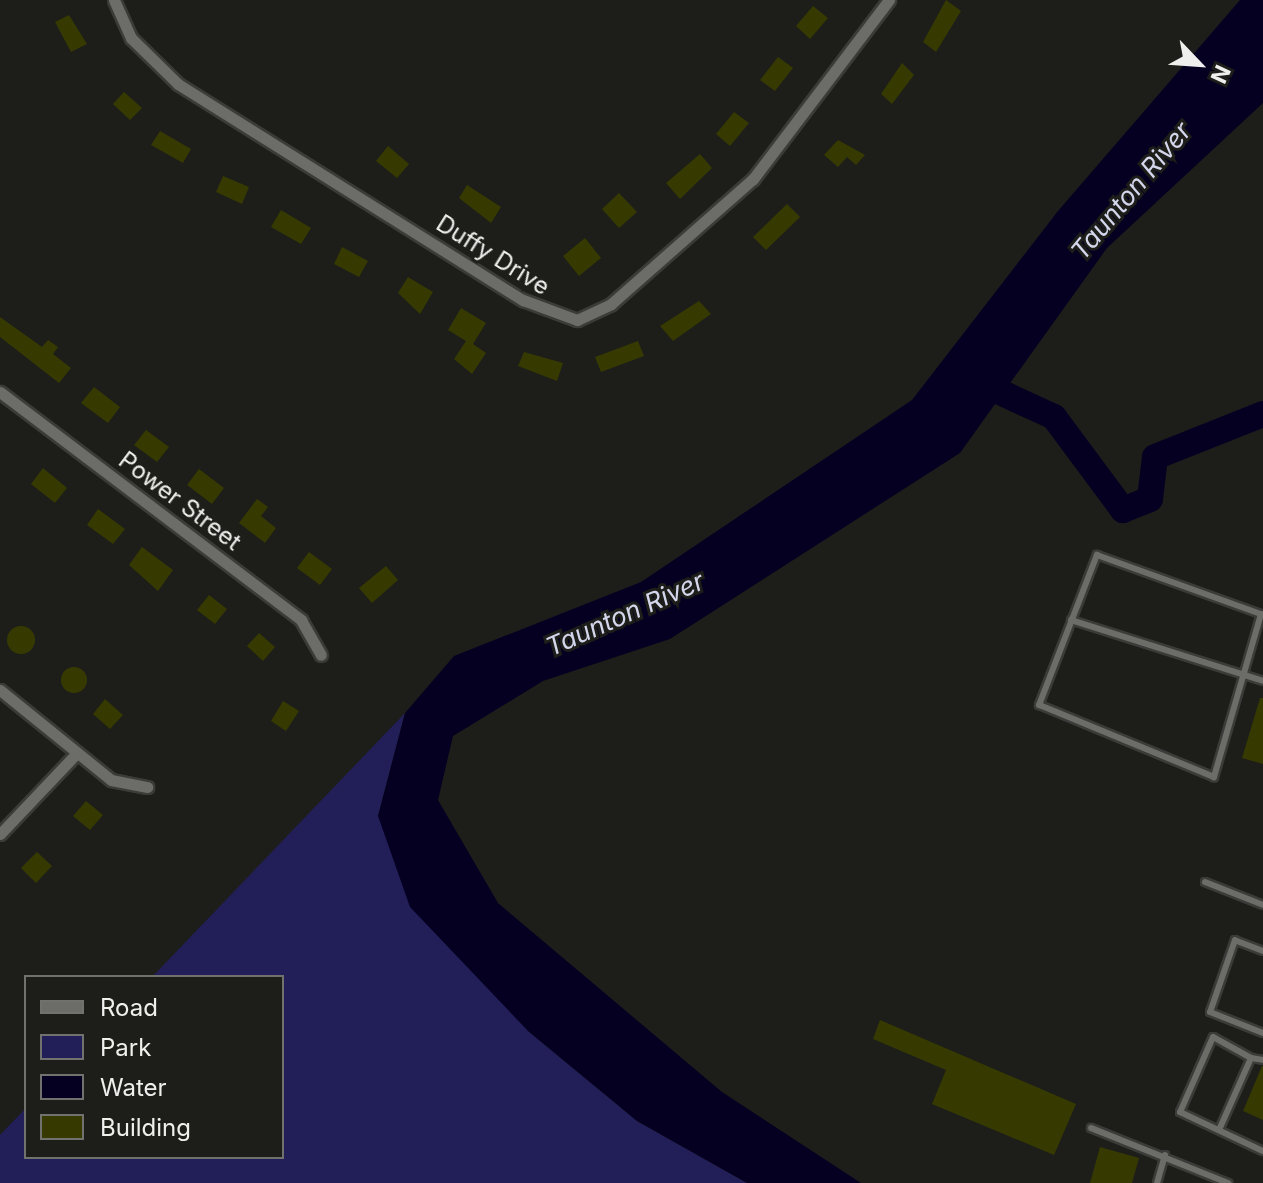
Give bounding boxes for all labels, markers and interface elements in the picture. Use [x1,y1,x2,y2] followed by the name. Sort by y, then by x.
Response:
[1159,24,1239,104] north arrow
[1205,61,1236,87] text: N
[1064,116,1198,266] water label: Taunton River
[431,209,555,301] street label: Duffy Drive
[113,446,247,556] street label: Power Street
[541,565,709,663] water label: Taunton River
[24,975,284,1159] legend
[100,993,158,1022] text: Road
[100,1033,151,1062] text: Park
[100,1073,167,1102] text: Water
[100,1113,191,1142] text: Building

